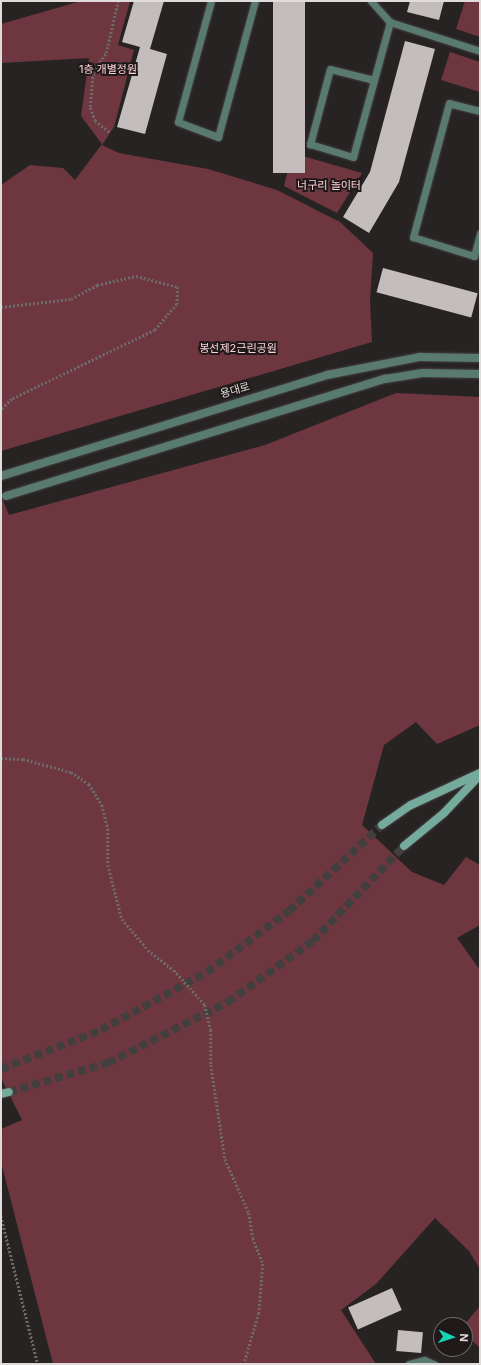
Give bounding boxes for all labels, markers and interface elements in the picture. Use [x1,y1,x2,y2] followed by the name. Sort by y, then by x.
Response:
[79,62,137,76] park label: 1층 개별정원
[297,178,361,192] park label: 너구리 놀이터
[199,341,277,355] park label: 봉선제2근린공원
[219,379,251,401] street label: 용대로
[433,1317,473,1357] north arrow
[457,1333,471,1342] text: N

